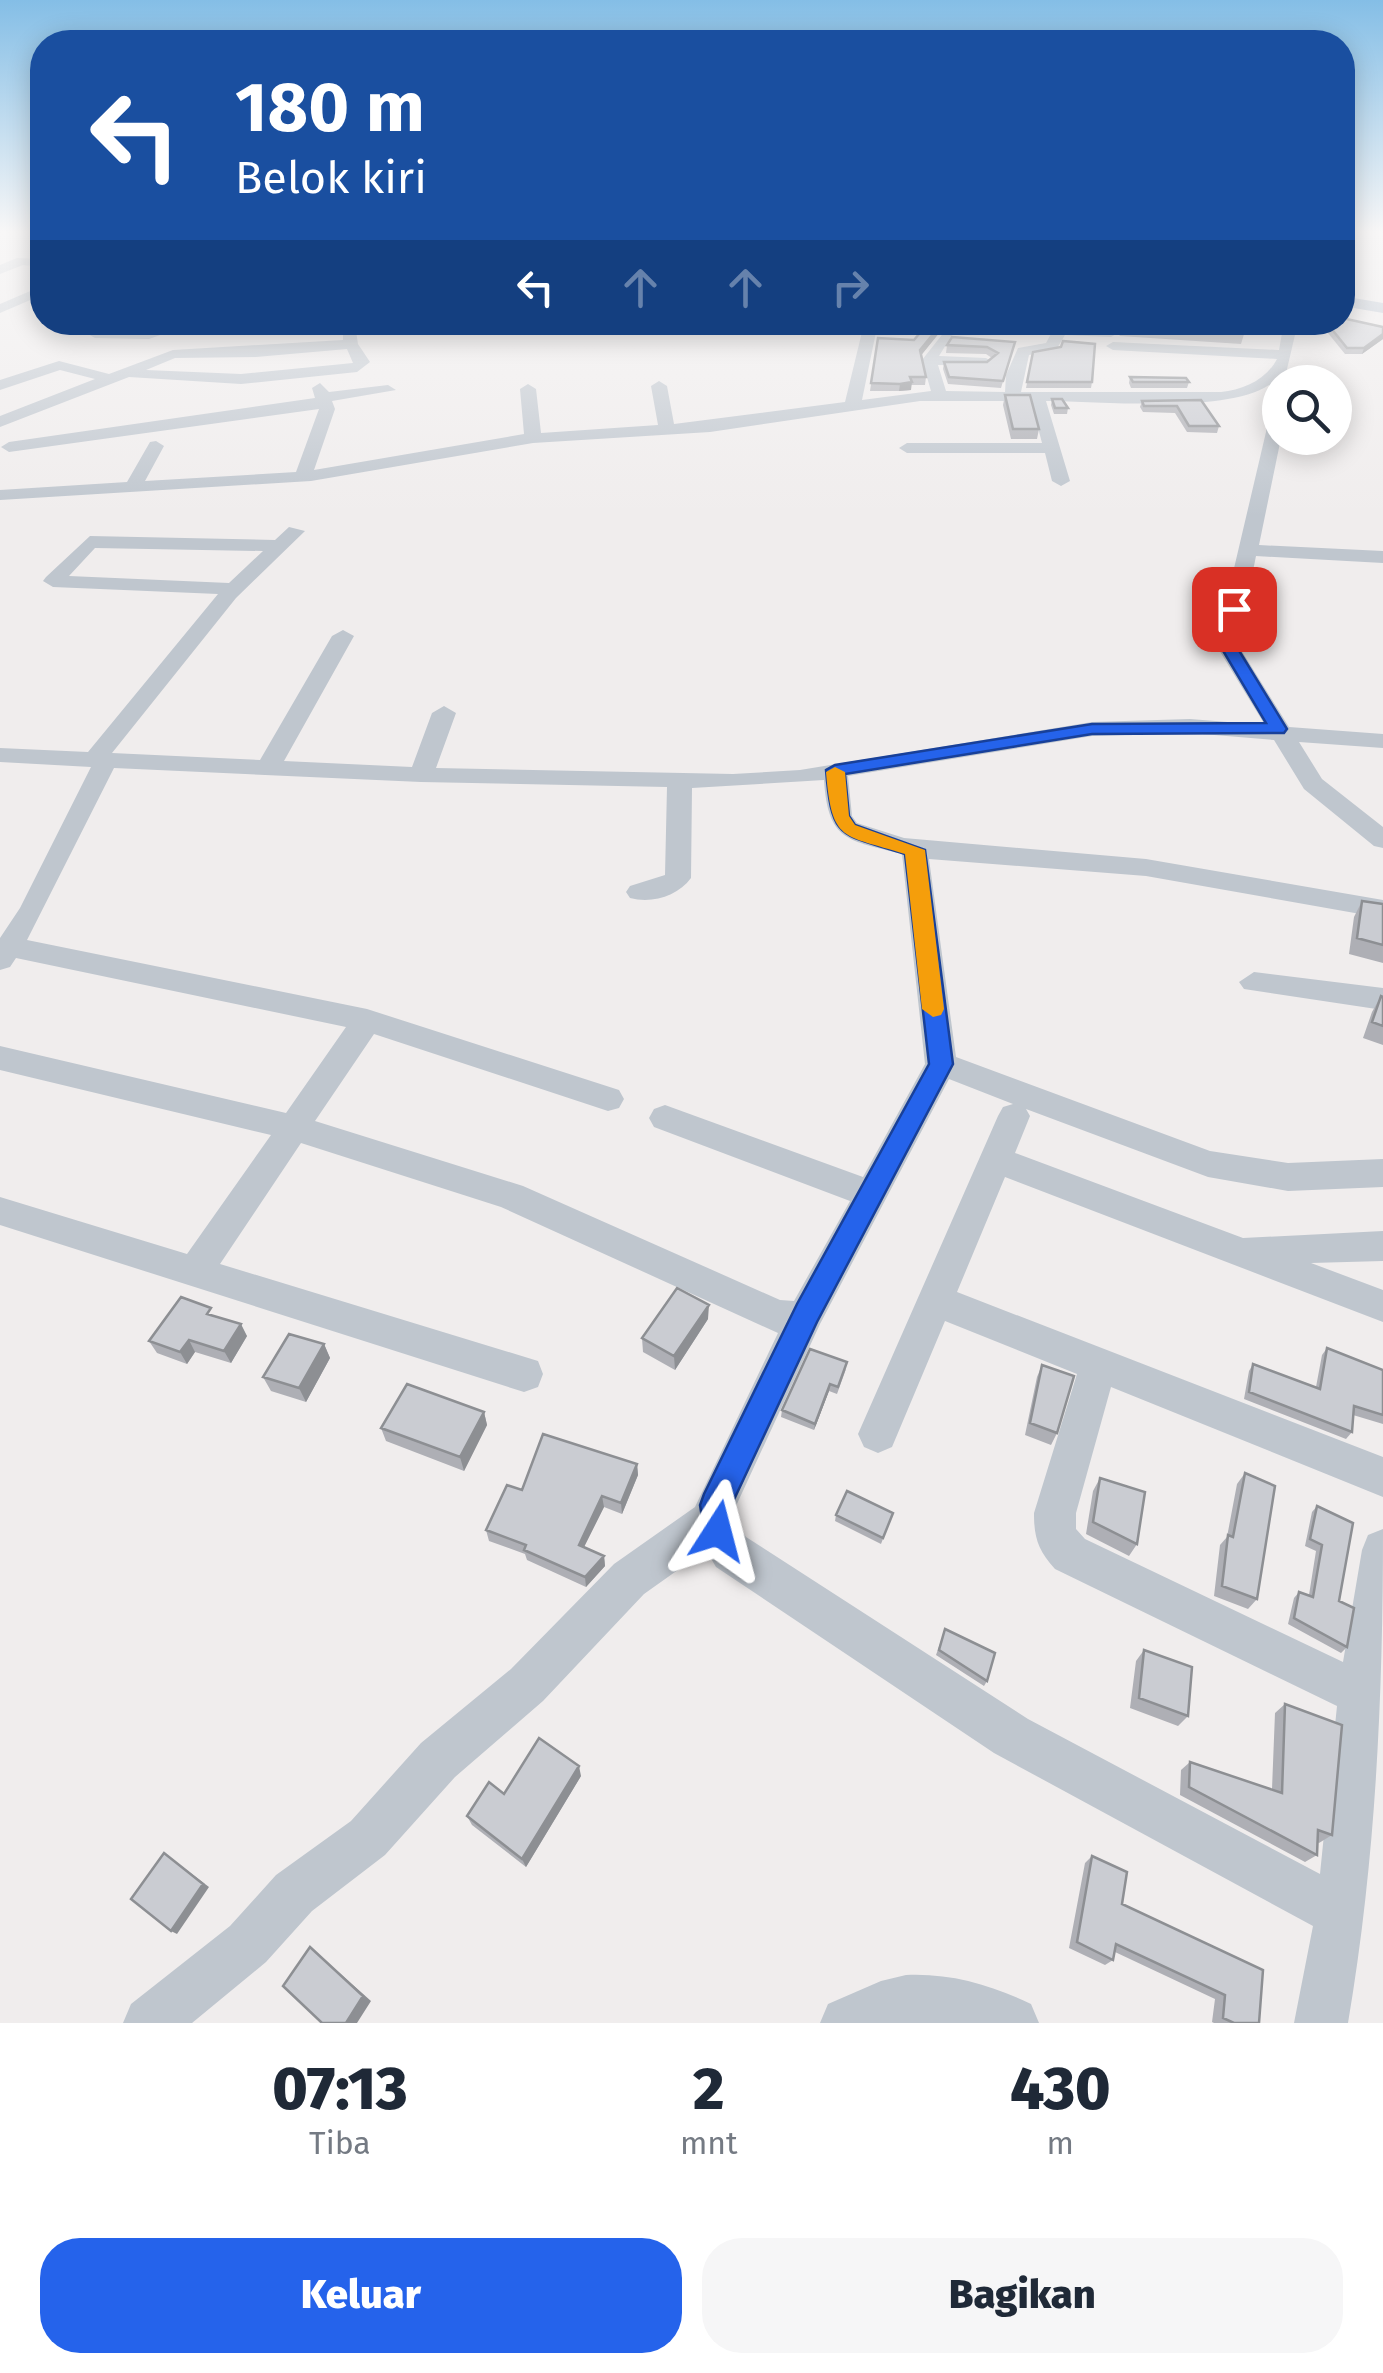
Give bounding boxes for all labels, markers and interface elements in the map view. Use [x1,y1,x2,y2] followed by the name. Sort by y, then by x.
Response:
[235,66,425,150] text: 180 m
[70,70,200,200] icon: left
[235,151,427,205] text: Belok kiri
[508,260,563,315] icon: left
[613,260,668,315] icon: ahead
[718,260,773,315] icon: ahead
[823,260,878,315] icon: right
[1262,365,1352,455] map controls
[1262,365,1352,455] button: search
[1192,567,1277,652] pin
[1207,582,1262,637] icon: arrive
[666,1479,770,1583] position arrow
[272,2053,408,2125] text: 07:13
[693,2053,724,2125] text: 2
[1010,2053,1111,2125] text: 430
[309,2124,371,2162] text: Tiba
[680,2124,738,2162] text: mnt
[1047,2124,1074,2162] text: m
[40,2238,682,2353] button: Keluar
[702,2238,1343,2353] button: Bagikan

